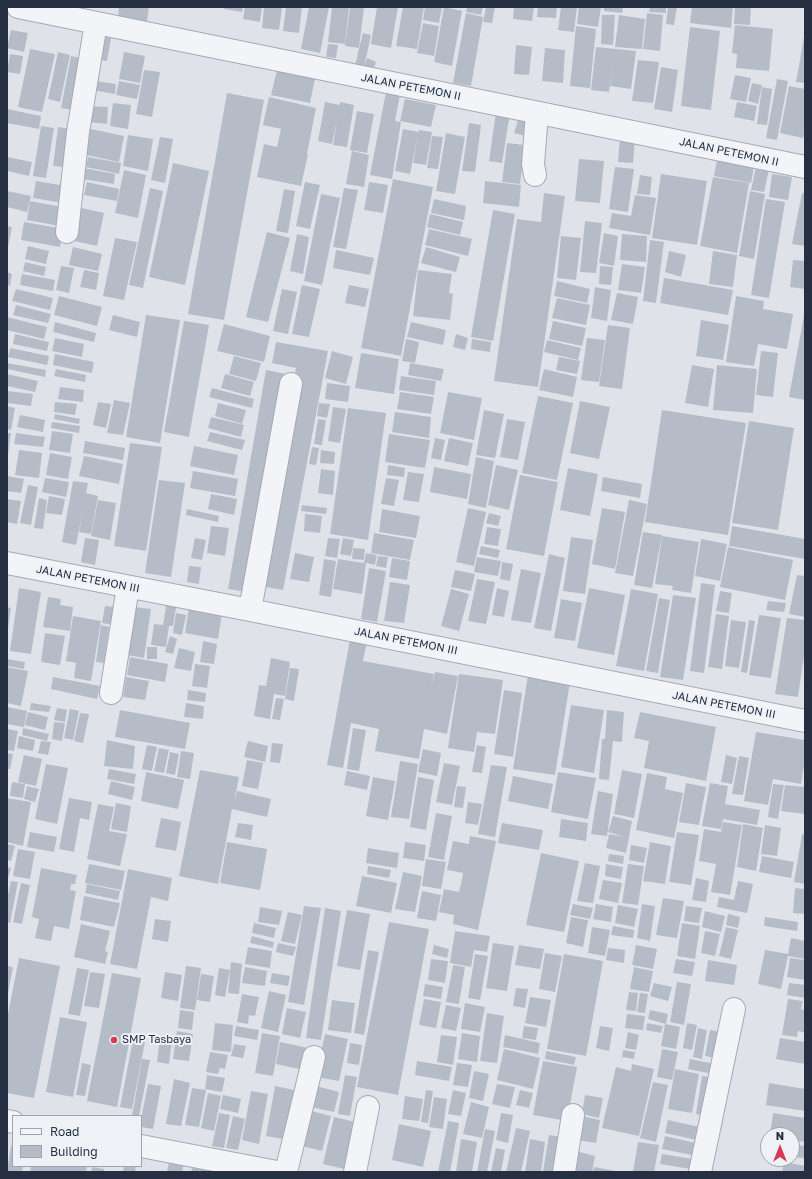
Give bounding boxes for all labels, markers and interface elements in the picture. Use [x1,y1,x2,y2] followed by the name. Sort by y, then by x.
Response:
[360,71,462,103] street label: JALAN PETEMON II
[678,135,780,169] street label: JALAN PETEMON II
[35,563,141,595] street label: JALAN PETEMON III
[353,625,459,657] street label: JALAN PETEMON III
[671,689,777,721] street label: JALAN PETEMON III
[122,1033,191,1047] place label: SMP Tasbaya
[109,1035,119,1045] marker: SMP Tasbaya
[12,1115,142,1167] legend
[50,1124,79,1139] text: Road
[760,1127,800,1167] north arrow
[776,1129,784,1142] text: N
[50,1144,98,1159] text: Building

